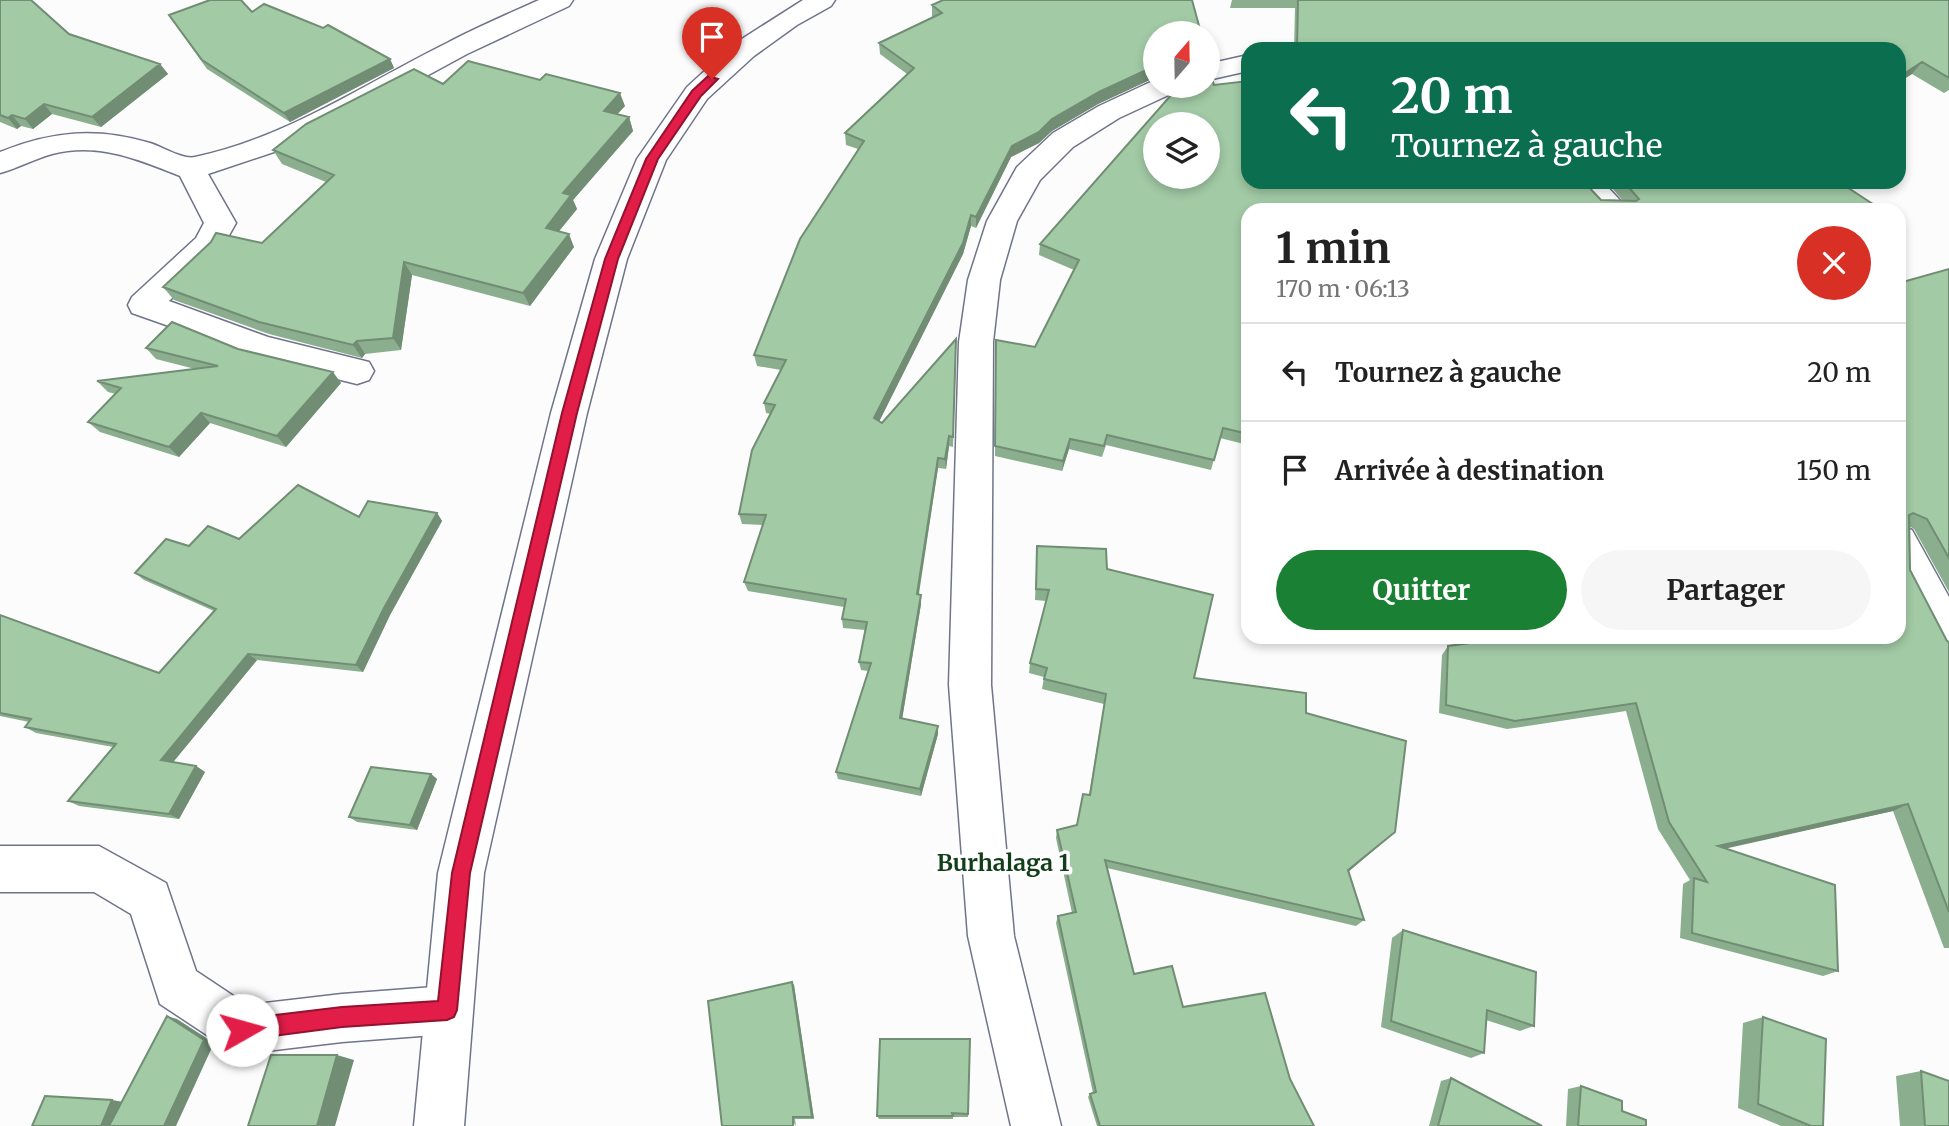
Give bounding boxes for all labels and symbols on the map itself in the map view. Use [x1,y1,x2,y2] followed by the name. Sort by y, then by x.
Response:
[682,7,742,79] pin
[1143,21,1220,98] north arrow
[937,848,1070,877] district label: Burhalaga 1
[205,993,279,1067] position arrow

